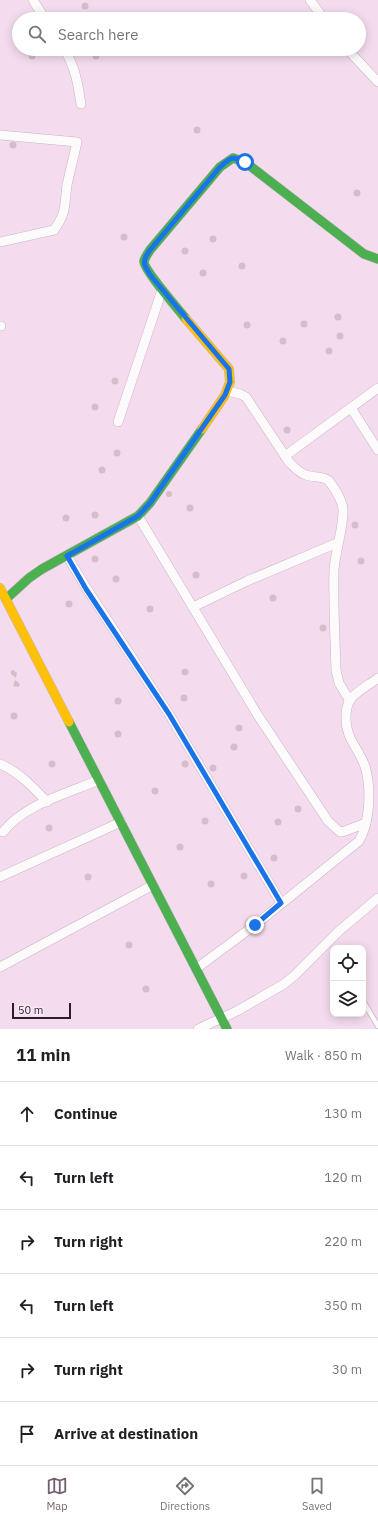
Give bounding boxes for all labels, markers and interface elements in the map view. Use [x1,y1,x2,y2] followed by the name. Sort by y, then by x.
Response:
[12,12,366,56] search box
[26,23,48,45] icon: search
[58,25,138,44] text: Search here
[236,153,254,171] route start
[246,916,264,934] route end
[330,945,366,1017] map controls
[330,945,366,981] button: locate
[330,981,366,1017] button: layers
[12,1001,71,1020] scale bar
[18,1003,43,1017] text: 50 m
[16,1044,71,1066] text: 11 min
[285,1047,362,1064] text: Walk · 850 m
[16,1103,38,1125] icon: ahead
[54,1104,118,1123] text: Continue
[324,1105,362,1122] text: 130 m
[16,1167,38,1189] icon: left
[54,1168,114,1187] text: Turn left
[324,1169,362,1186] text: 120 m
[16,1231,38,1253] icon: right
[54,1232,123,1251] text: Turn right
[324,1233,362,1250] text: 220 m
[16,1295,38,1317] icon: left
[54,1296,114,1315] text: Turn left
[324,1297,362,1314] text: 350 m
[16,1359,38,1381] icon: right
[54,1360,123,1379] text: Turn right
[332,1361,362,1378] text: 30 m
[16,1423,38,1445] icon: arrive
[54,1424,198,1443] text: Arrive at destination
[46,1475,68,1513] tab: Map
[160,1475,210,1513] tab: Directions
[302,1475,332,1513] tab: Saved

